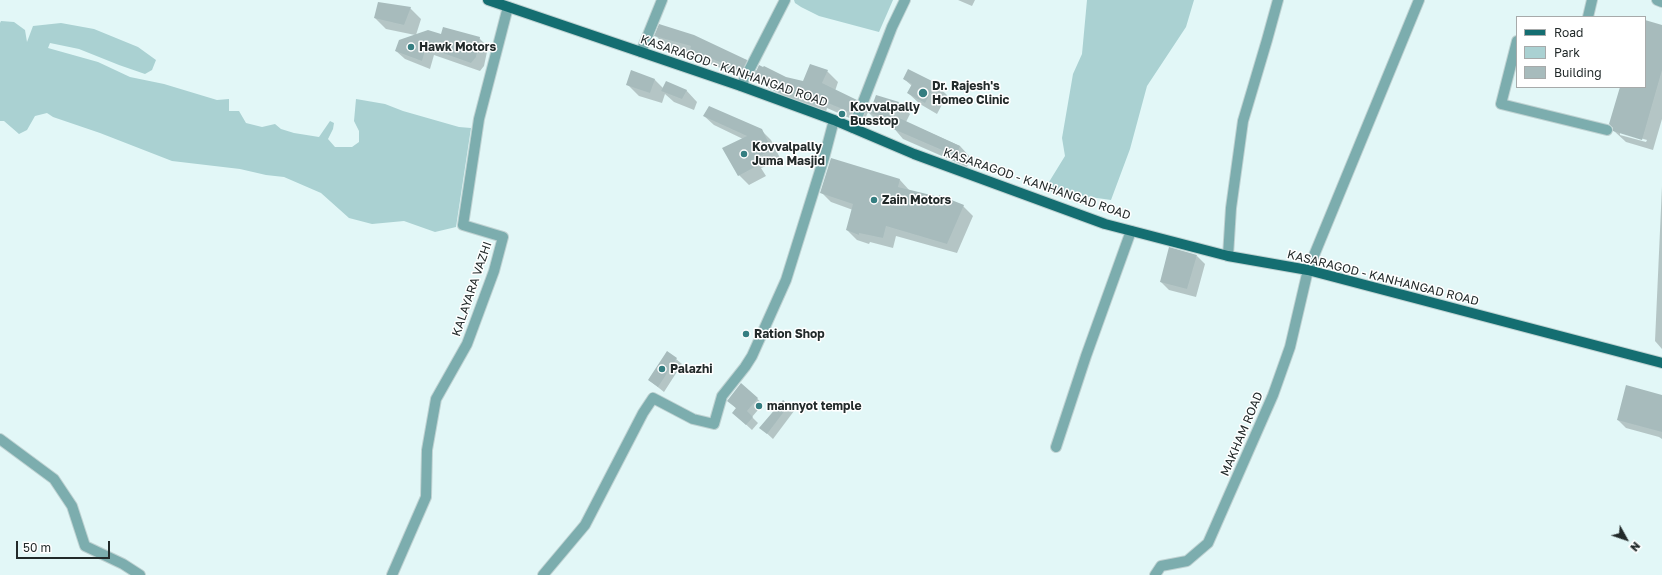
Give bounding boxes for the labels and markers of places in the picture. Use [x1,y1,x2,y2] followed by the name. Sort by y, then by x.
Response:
[419,40,496,54] place label: Hawk Motors
[406,42,416,52] marker: Hawk Motors
[932,79,1009,107] place label: Dr. Rajesh's Homeo Clinic
[917,87,929,99] marker: Dr. Rajesh's Homeo Clinic
[850,100,920,128] place label: Kovvalpally Busstop
[837,109,847,119] marker: Kovvalpally Busstop
[752,140,825,168] place label: Kovvalpally Juma Masjid
[739,149,749,159] marker: Kovvalpally Juma Masjid
[882,193,951,207] place label: Zain Motors
[869,195,879,205] marker: Zain Motors
[754,327,825,341] place label: Ration Shop
[741,329,751,339] marker: Ration Shop
[670,362,712,376] place label: Palazhi
[657,364,667,374] marker: Palazhi
[767,399,861,413] place label: mannyot temple
[754,401,764,411] marker: mannyot temple

